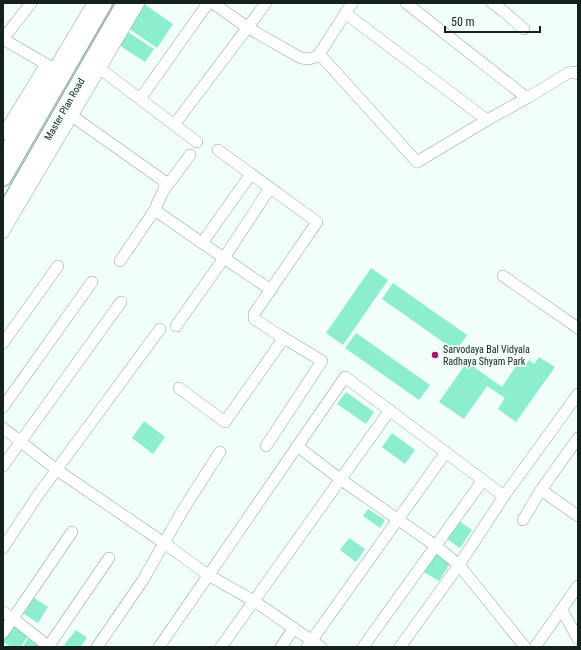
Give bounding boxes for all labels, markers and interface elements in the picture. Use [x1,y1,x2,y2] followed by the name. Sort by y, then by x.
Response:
[445,8,540,34] scale bar
[451,15,475,29] text: 50 m
[42,76,87,142] street label: Master Plan Road
[443,344,530,367] place label: Sarvodaya Bal Vidyala Radhaya Shyam Park
[430,350,440,360] marker: Sarvodaya Bal Vidyala Radhaya Shyam Park

